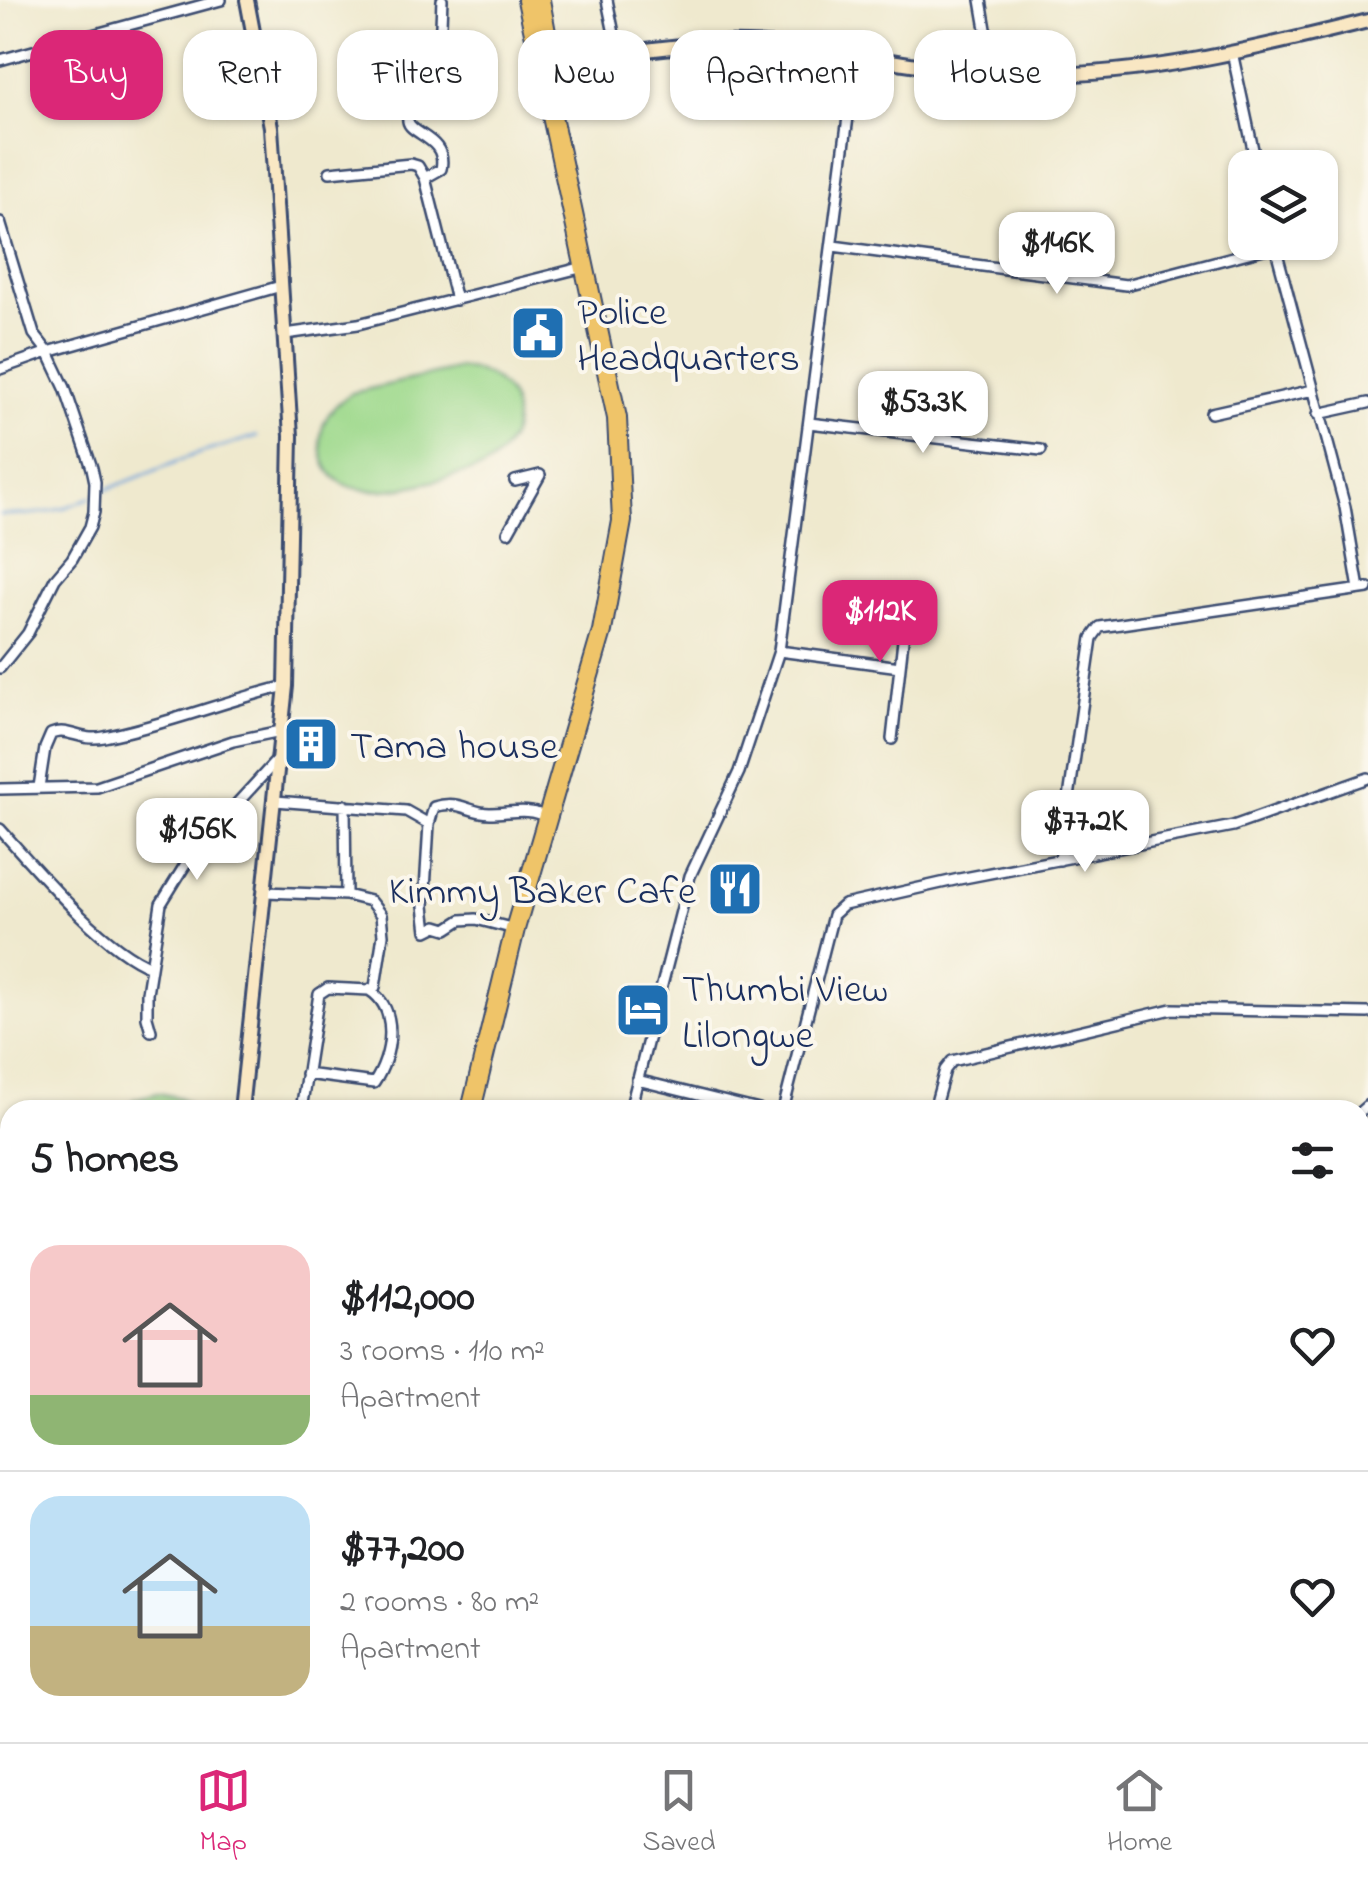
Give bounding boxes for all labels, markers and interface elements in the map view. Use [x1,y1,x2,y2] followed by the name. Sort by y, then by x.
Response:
[30,30,163,120] chip: Buy
[183,30,317,120] chip: Rent
[337,30,498,120] chip: Filters
[518,30,650,120] chip: New
[670,30,894,120] chip: Apartment
[914,30,1076,120] chip: House
[1228,150,1338,260] map controls
[1228,150,1338,260] button: layers
[987,212,1127,297] pin: $146K
[1021,221,1093,268] text: $146K
[577,285,800,390] place label: Police Headquarters
[508,303,568,363] public building icon: Police Headquarters
[842,371,1004,456] pin: $53.3K
[880,380,966,427] text: $53.3K
[810,580,950,665] pin: $112K
[844,589,916,636] text: $112K
[281,714,341,774] building icon: Tama house
[350,719,558,778] place label: Tama house
[1004,790,1166,875] pin: $77.2K
[127,798,267,883] pin: $156K
[1043,799,1127,846] text: $77.2K
[158,807,236,854] text: $156K
[705,859,765,919] restaurant icon: Kimmy Baker Cafe
[389,864,696,923] place label: Kimmy Baker Cafe
[682,962,888,1067] place label: Thumbi View Lilongwe
[613,980,673,1040] hotel icon: Thumbi View Lilongwe
[30,1130,179,1191] text: 5 homes
[1285,1133,1340,1188] icon: filters
[340,1268,475,1329] text: $112,000
[110,1285,230,1405] icon: home
[1285,1318,1340,1373] icon: heart
[340,1329,545,1376] text: 3 rooms · 110 m²
[340,1376,481,1423] text: Apartment
[340,1519,464,1580] text: $77,200
[110,1536,230,1656] icon: home
[1285,1569,1340,1624] icon: heart
[340,1580,539,1627] text: 2 rooms · 80 m²
[340,1627,481,1674] text: Apartment
[196,1763,251,1864] tab: Map
[642,1763,715,1864] tab: Saved
[1107,1763,1172,1864] tab: Home

